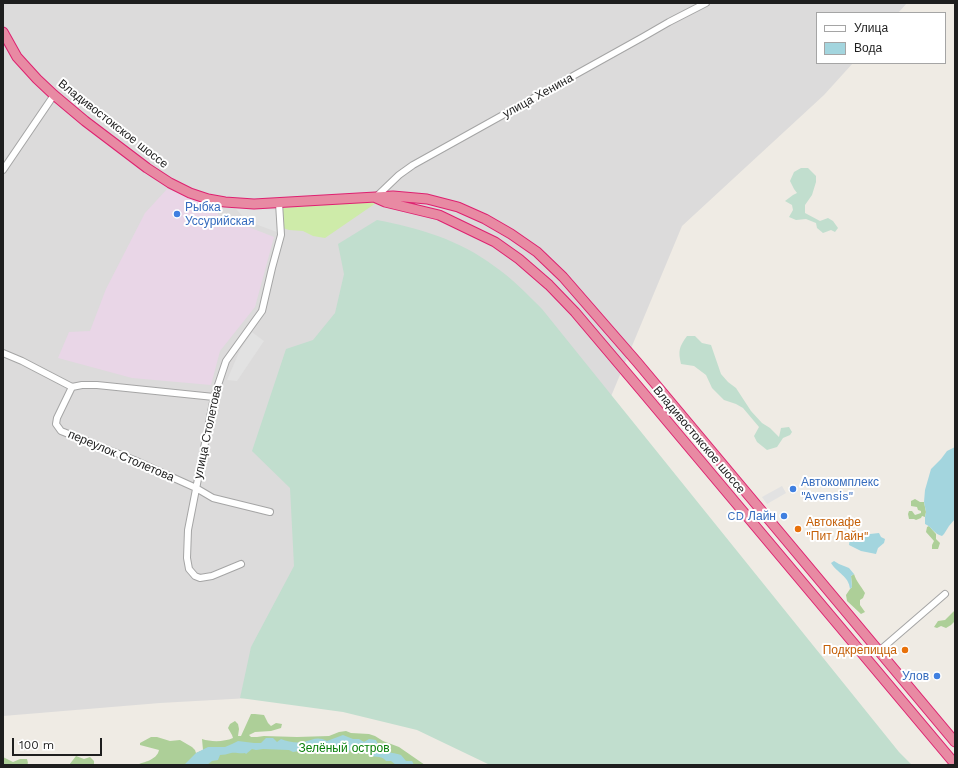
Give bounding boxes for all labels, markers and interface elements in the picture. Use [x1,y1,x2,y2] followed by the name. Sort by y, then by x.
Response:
[816,12,946,64] legend
[854,21,888,35] text: Улица
[854,41,882,55] text: Вода
[500,71,576,121] street label: улица Хенина
[55,77,171,171] street label: Владивостокское шоссе
[185,200,254,228] place label: Рыбка Уссурийская
[172,209,182,219] marker: Рыбка Уссурийская
[650,383,748,497] street label: Владивостокское шоссе
[191,384,225,480] street label: улица Столетова
[66,427,176,485] street label: переулок Столетова
[801,475,879,503] place label: Автокомплекс "Avensis"
[788,484,798,494] marker: Автокомплекс "Avensis"
[727,509,776,523] place label: CD Лайн
[779,511,789,521] marker: CD Лайн
[806,515,868,543] place label: Автокафе "Пит Лайн"
[793,524,803,534] marker: Автокафе "Пит Лайн"
[823,643,897,657] place label: Подкрепицца
[900,645,910,655] marker: Подкрепицца
[902,669,929,683] place label: Улов
[932,671,942,681] marker: Улов
[14,730,104,756] scale bar
[19,738,54,752] text: 100 m
[298,741,390,755] park label: Зелёный остров

